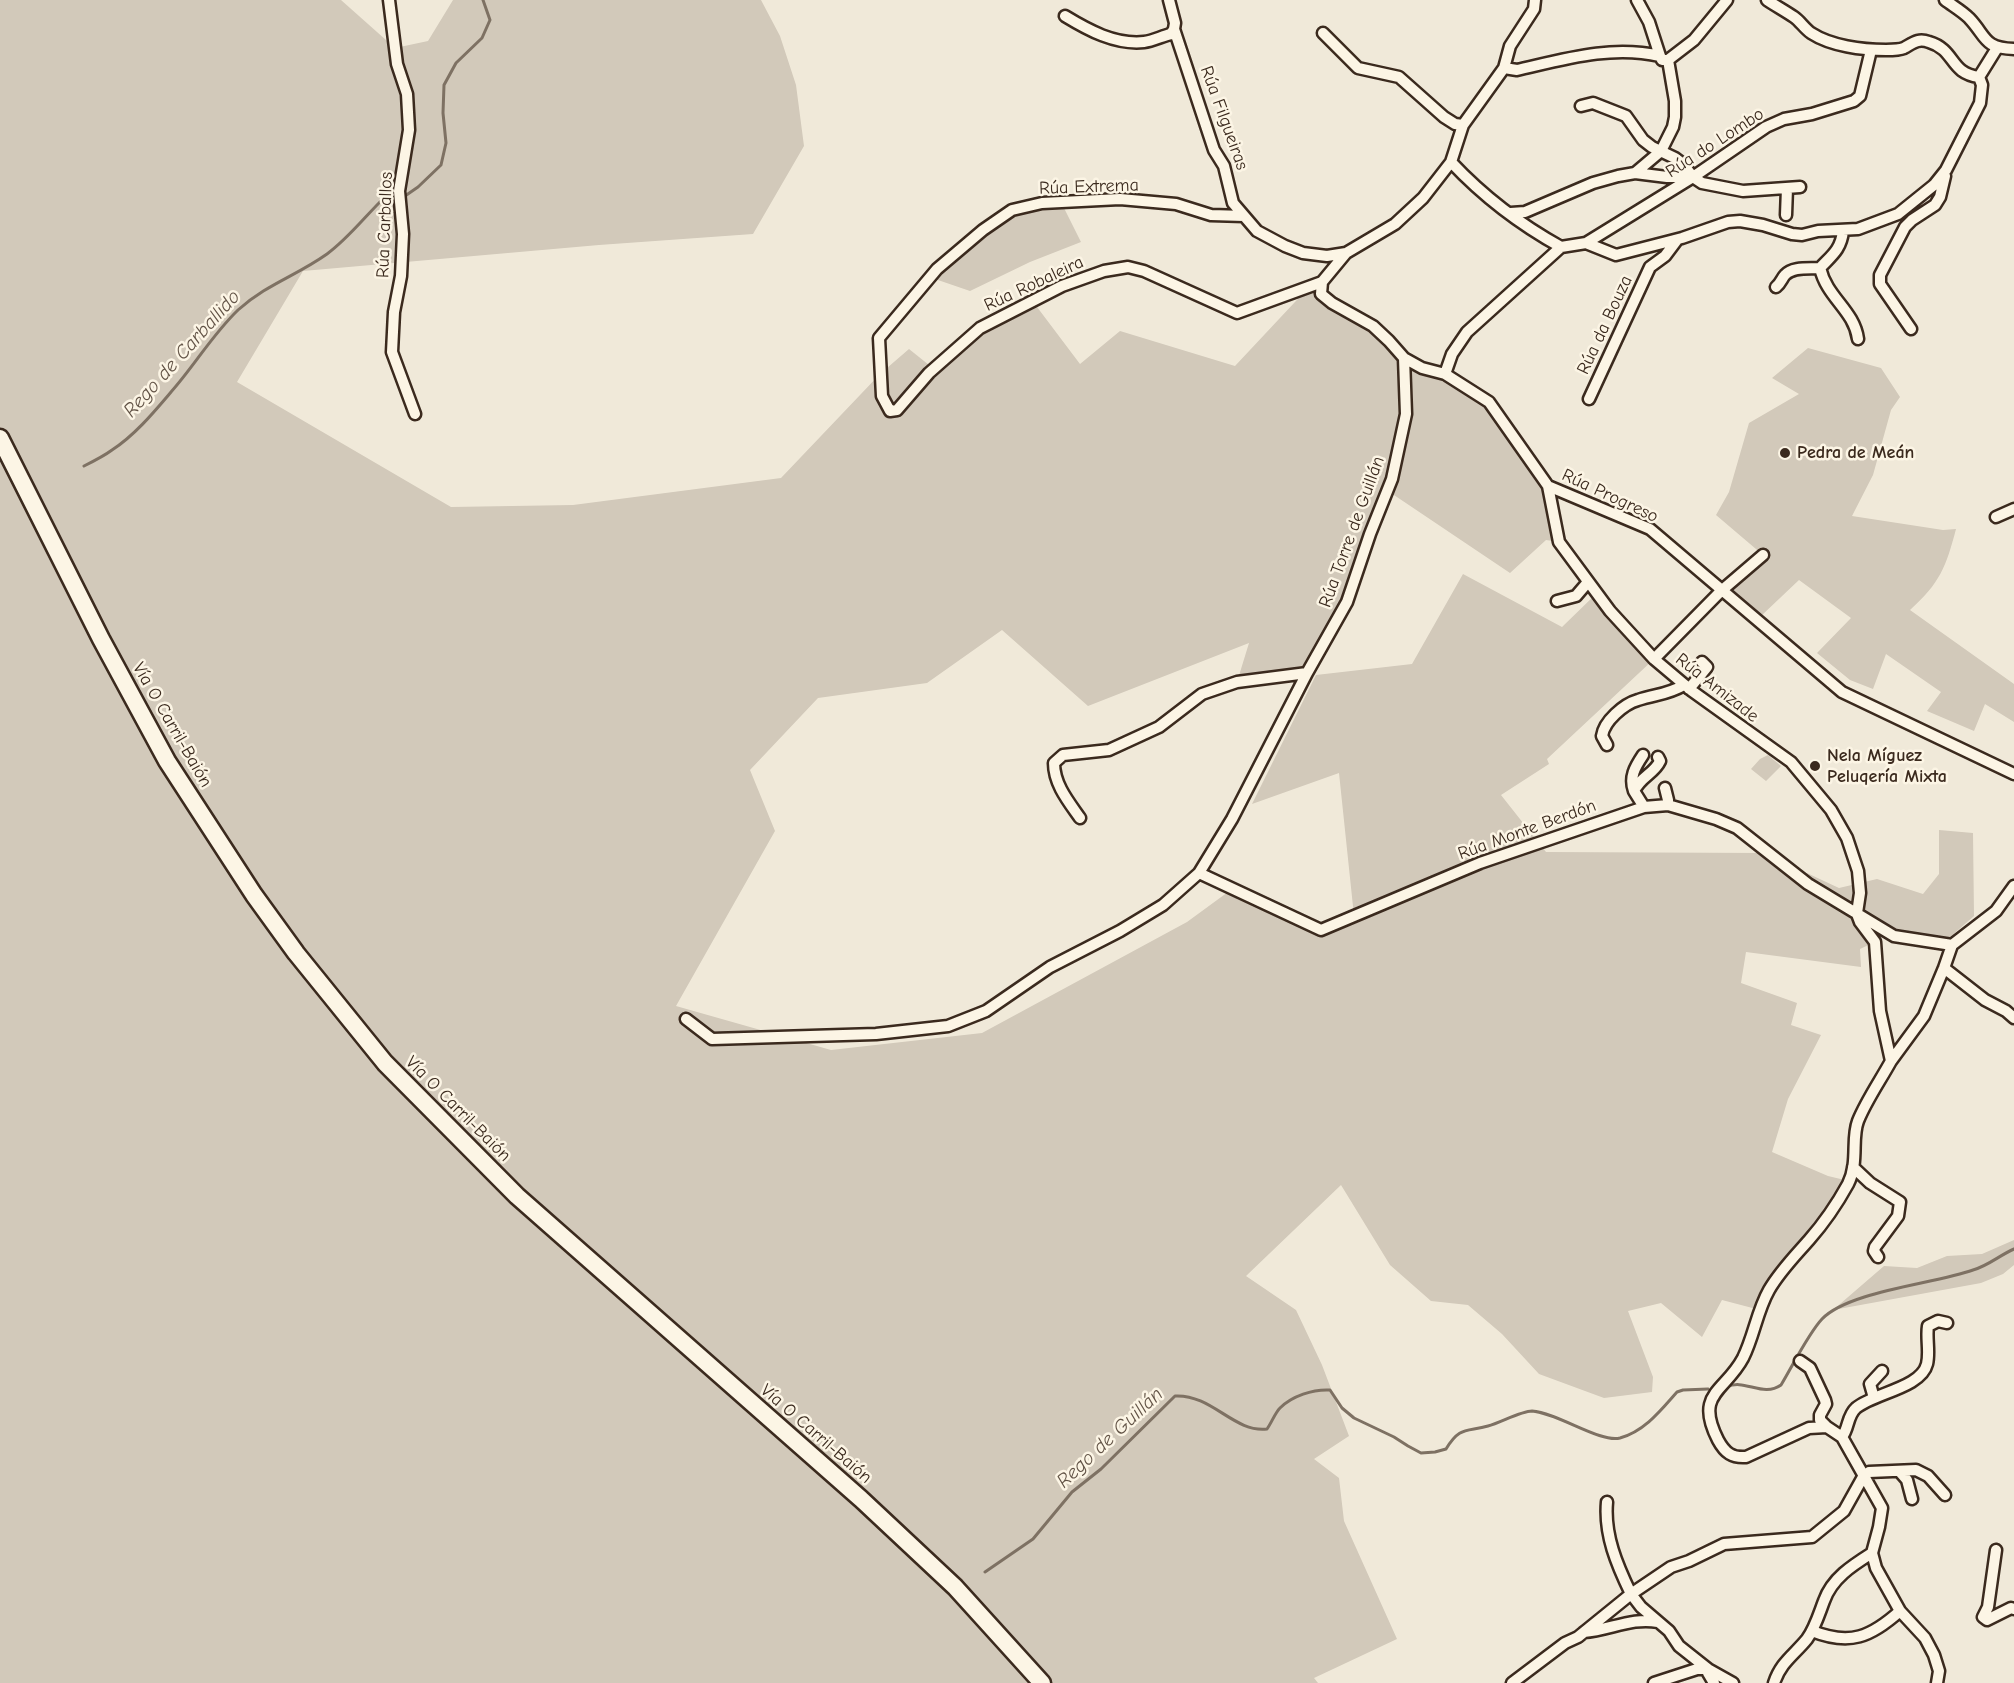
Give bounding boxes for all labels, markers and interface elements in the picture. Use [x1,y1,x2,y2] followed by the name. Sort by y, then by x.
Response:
[1195,63,1253,173] street label: Rúa Filgueiras
[1662,103,1768,183] street label: Rúa do Lombo
[372,171,398,279] street label: Rúa Carballos
[1039,174,1139,200] street label: Rúa Extrema
[981,252,1087,316] street label: Rúa Robaleira
[1573,272,1637,378] street label: Rúa da Bouza
[119,285,245,423] water label: Rego de Carballido
[1797,442,1914,464] place label: Pedra de Meán
[1778,446,1792,460] marker: Pedra de Meán
[1315,453,1389,611] street label: Rúa Torre de Guillán
[1558,464,1662,528] street label: Rúa Progreso
[1671,649,1763,727] street label: Rúa Amizade
[128,659,216,791] street label: Vía O Carril-Baión
[1827,745,1947,788] place label: Nela Míguez Peluqería Mixta
[1808,759,1822,773] marker: Nela Míguez Peluqería Mixta
[1455,795,1599,865] street label: Rúa Monte Berdón
[401,1052,515,1166] street label: Vía O Carril-Baión
[756,1380,876,1488] street label: Vía O Carril-Baión
[1052,1383,1168,1493] water label: Rego de Guillán

